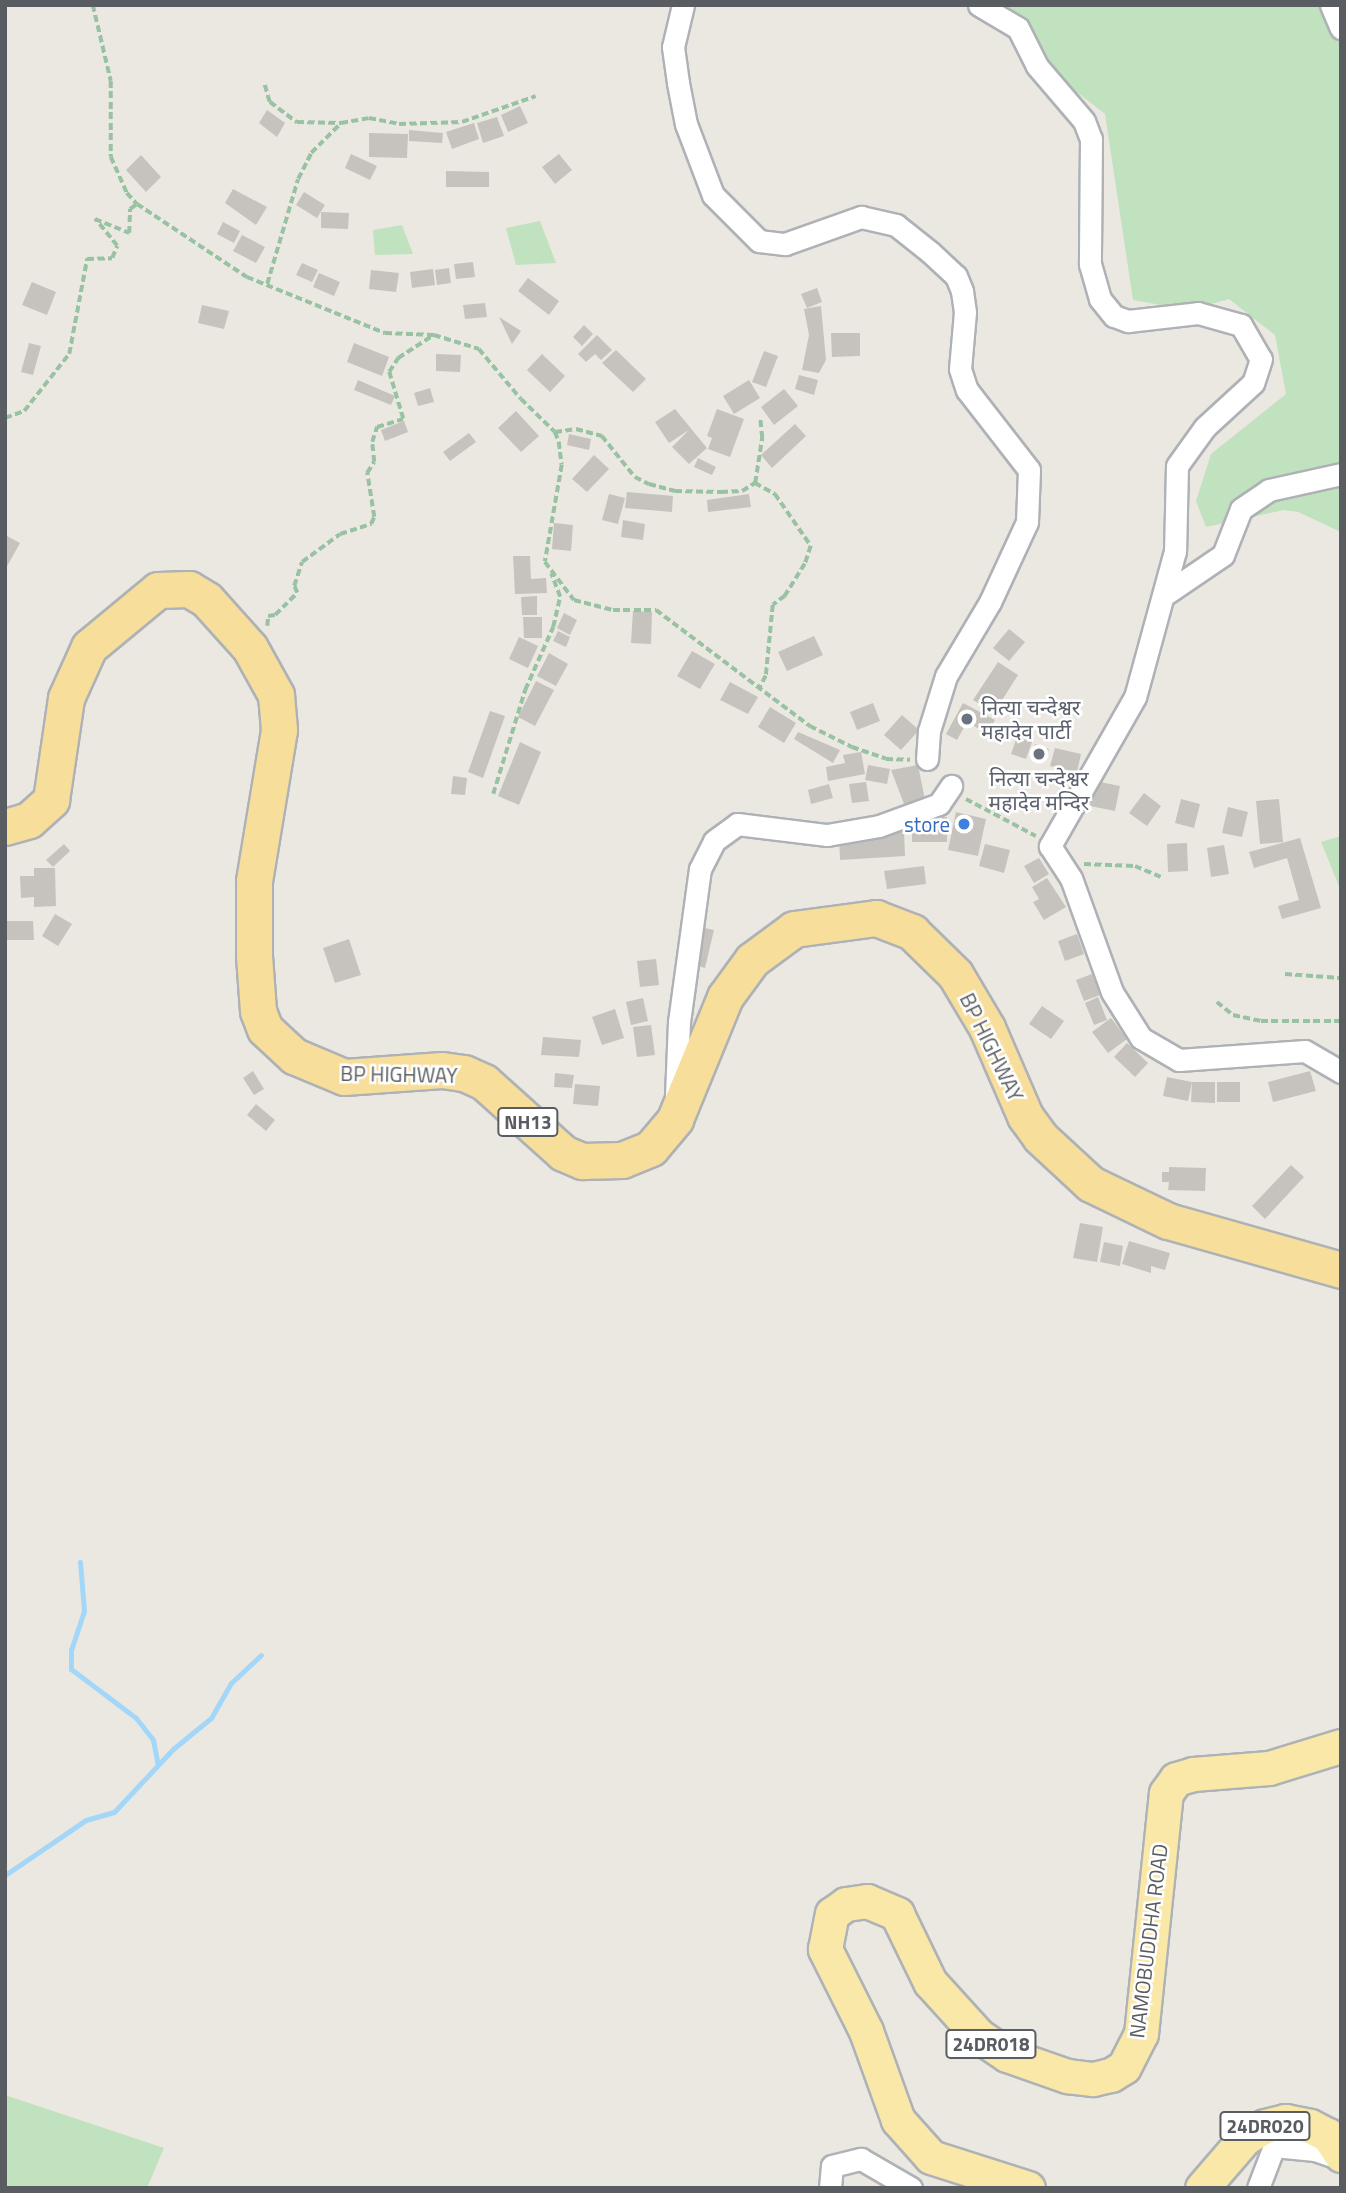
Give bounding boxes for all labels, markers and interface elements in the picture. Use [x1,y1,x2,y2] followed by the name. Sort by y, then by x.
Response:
[981,694,1080,744] place label: नित्या चन्देश्वर महादेव पार्टी
[959,711,975,727] marker: नित्या चन्देश्वर महादेव पार्टी
[1031,746,1047,762] marker: नित्या चन्देश्वर महादेव मन्दिर
[989,765,1089,815] place label: नित्या चन्देश्वर महादेव मन्दिर
[904,811,950,837] place label: store
[956,816,972,832] marker: store
[955,989,1029,1105] street label: BP HIGHWAY
[340,1060,458,1088] street label: BP HIGHWAY
[496,1106,560,1138] road number: NH13
[1124,1842,1172,2040] street label: NAMOBUDDHA ROAD
[944,2028,1038,2060] road number: 24DR018
[1218,2110,1312,2142] road number: 24DR020

